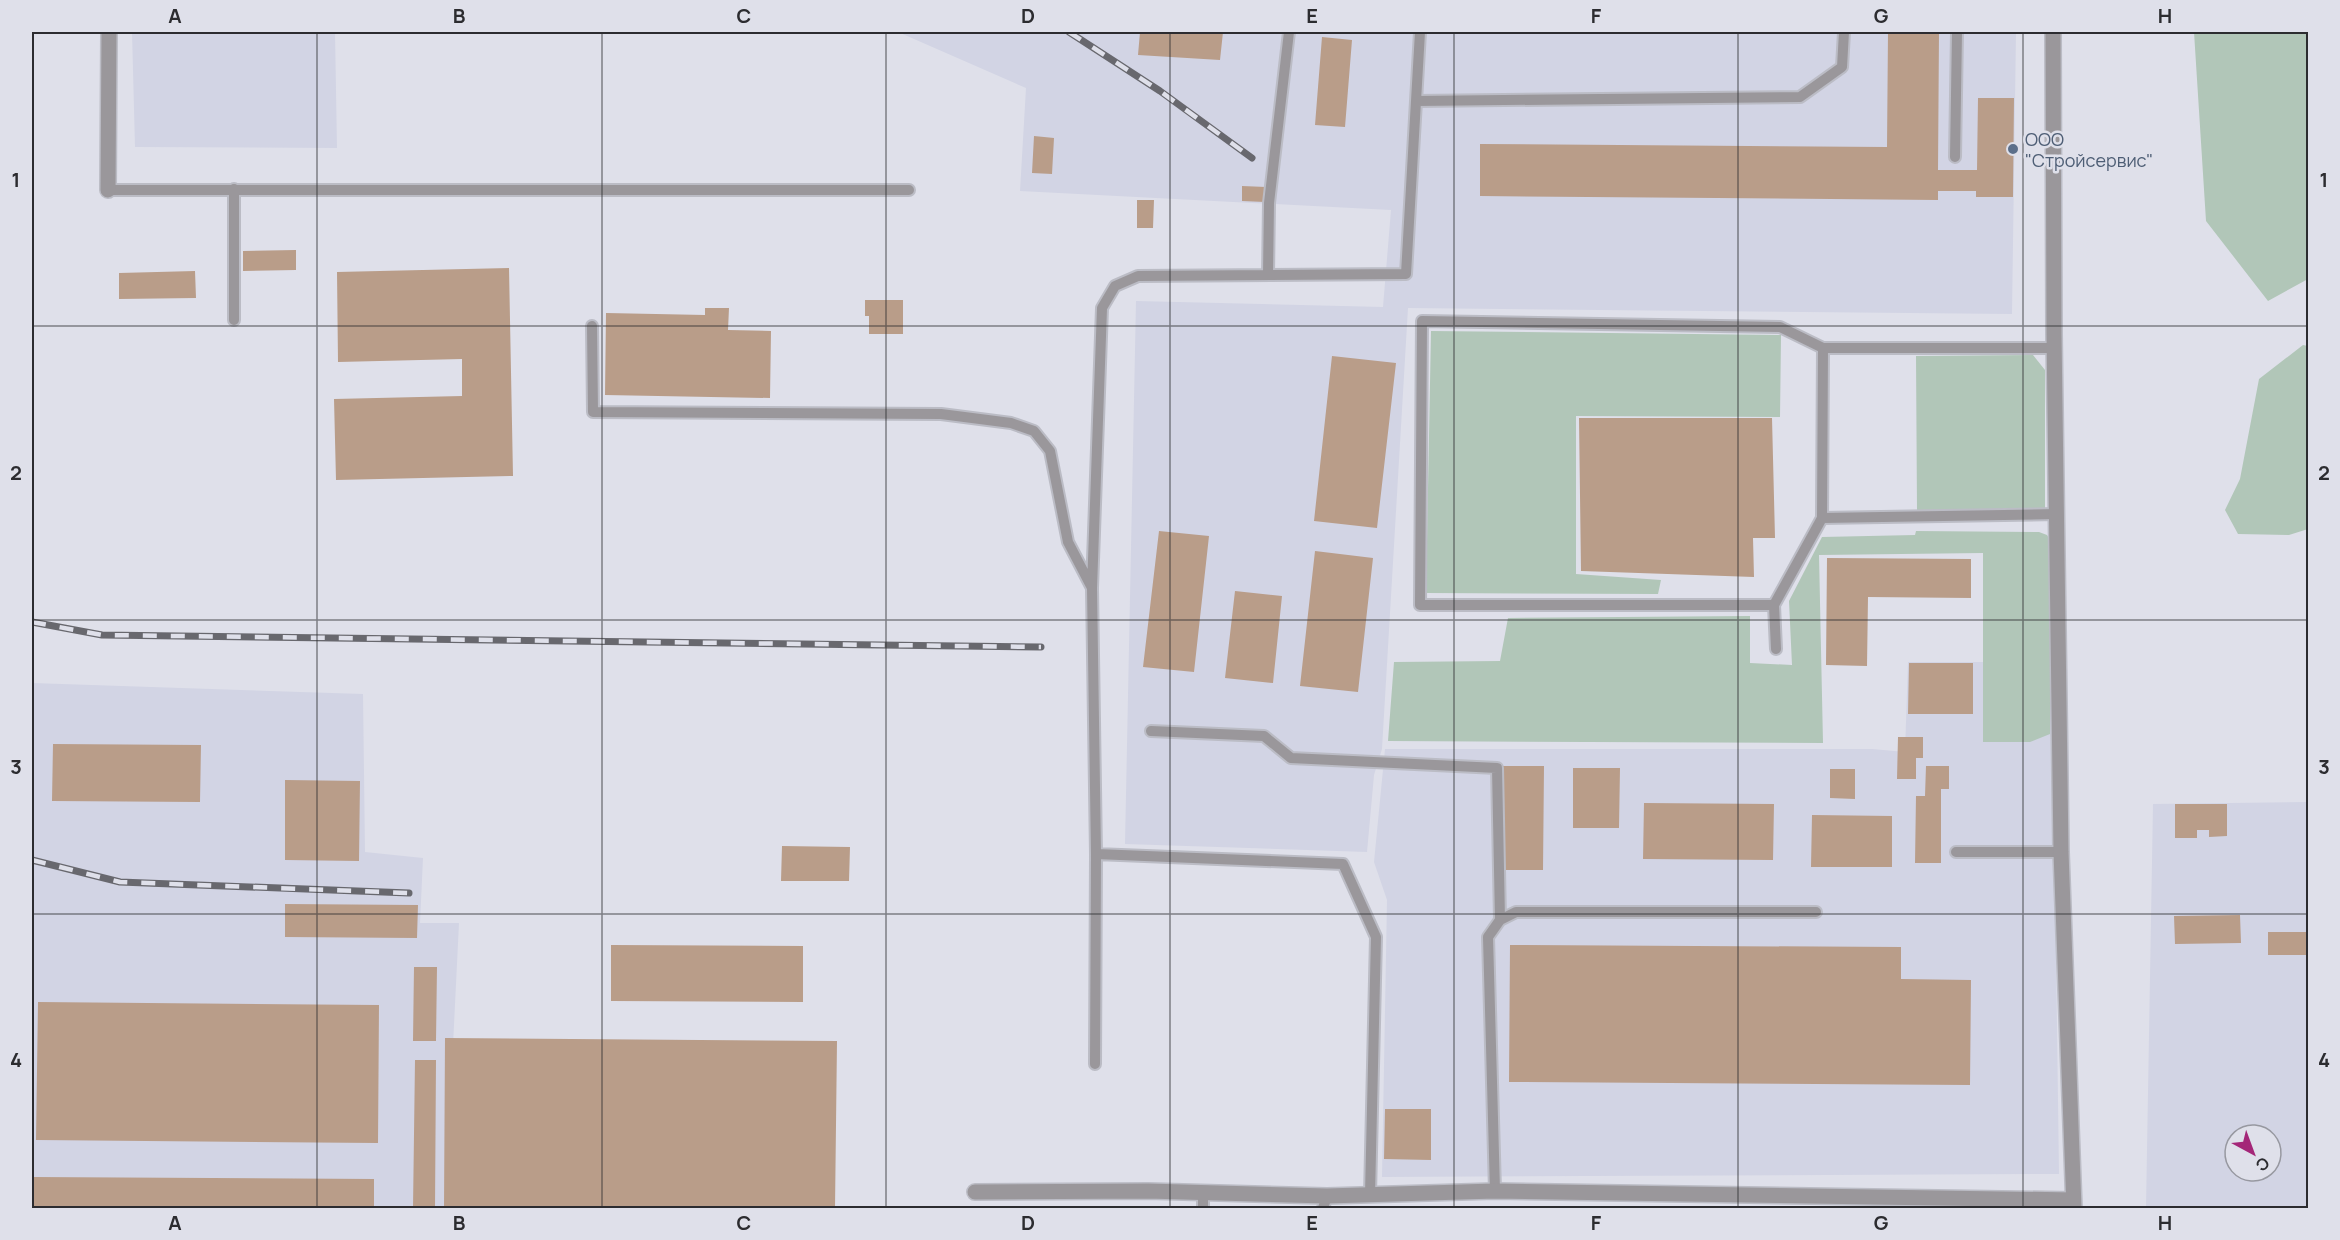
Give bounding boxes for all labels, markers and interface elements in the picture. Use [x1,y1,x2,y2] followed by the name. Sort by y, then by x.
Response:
[168,2,182,29] text: A
[453,2,466,29] text: B
[737,2,751,29] text: C
[1021,2,1035,29] text: D
[1306,2,1318,29] text: E
[1591,2,1602,29] text: F
[1874,2,1889,29] text: G
[2158,2,2172,29] text: H
[2025,127,2153,172] place label: ООО "Стройсервис"
[2006,142,2020,156] marker: ООО "Стройсервис"
[12,166,20,193] text: 1
[2320,166,2328,193] text: 1
[10,459,22,486] text: 2
[2318,459,2330,486] text: 2
[10,753,22,780] text: 3
[2318,753,2330,780] text: 3
[10,1046,22,1073] text: 4
[2318,1046,2330,1073] text: 4
[2223,1123,2283,1183] north arrow
[2251,1152,2275,1177] text: С
[168,1209,182,1236] text: A
[453,1209,466,1236] text: B
[737,1209,751,1236] text: C
[1021,1209,1035,1236] text: D
[1306,1209,1318,1236] text: E
[1591,1209,1602,1236] text: F
[1874,1209,1889,1236] text: G
[2158,1209,2172,1236] text: H

